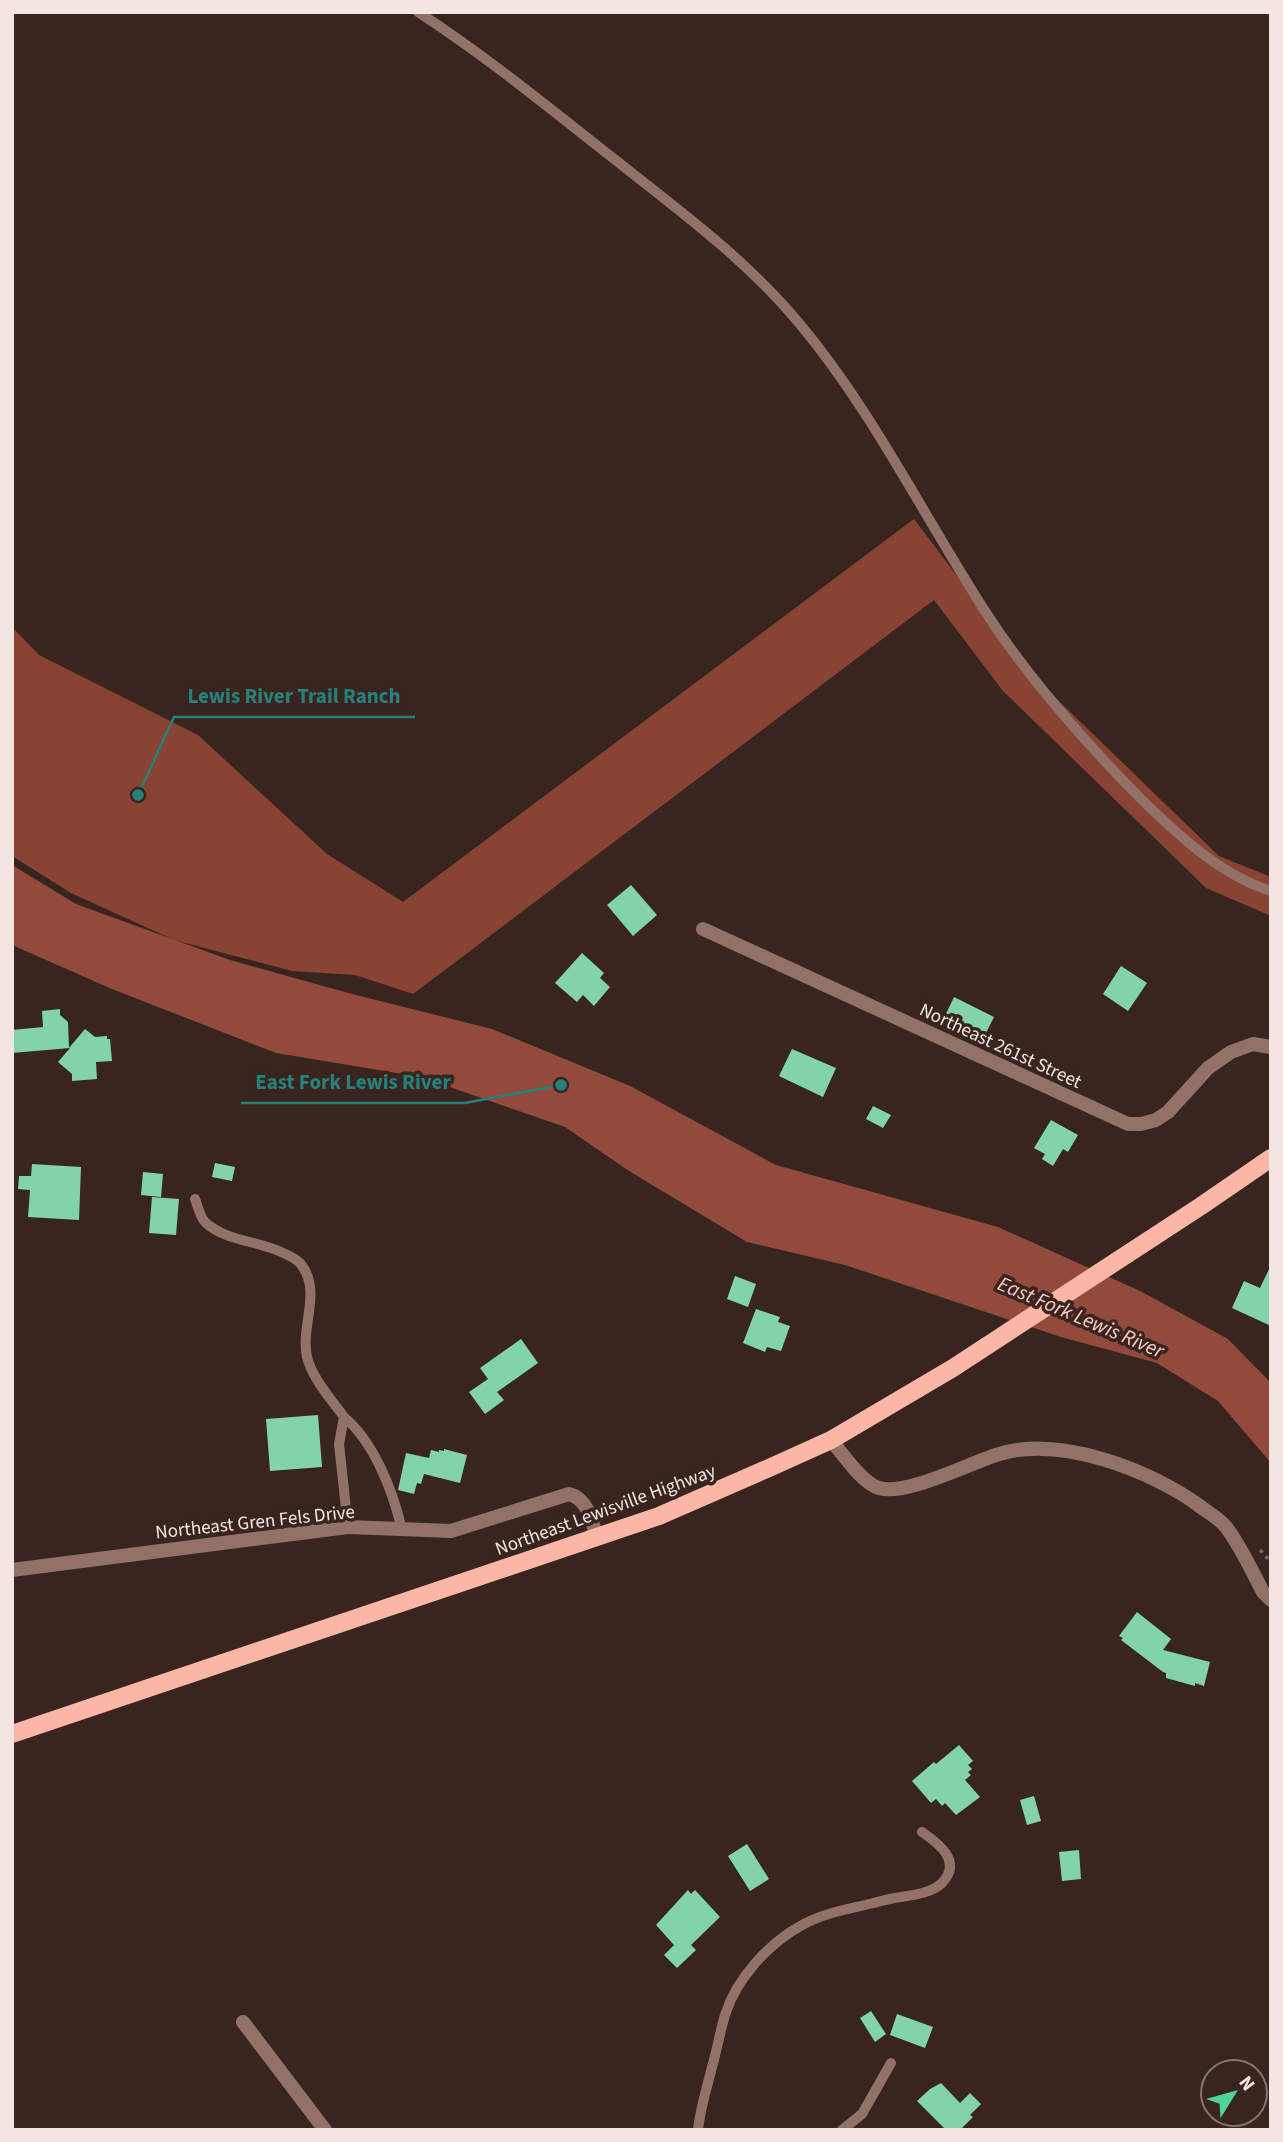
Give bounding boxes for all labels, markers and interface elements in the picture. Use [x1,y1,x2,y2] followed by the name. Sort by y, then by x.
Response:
[174,675,415,717] callout: Lewis River Trail Ranch
[187,681,401,711] text: Lewis River Trail Ranch
[915,997,1086,1096] street label: Northeast 261st Street
[241,1061,465,1103] callout: East Fork Lewis River
[255,1067,451,1097] text: East Fork Lewis River
[993,1268,1170,1366] water label: East Fork Lewis River
[492,1458,720,1563] street label: Northeast Lewisville Highway
[154,1499,356,1546] street label: Northeast Gren Fels Drive
[1199,2058,1269,2128] north arrow
[1232,2070,1261,2097] text: N

